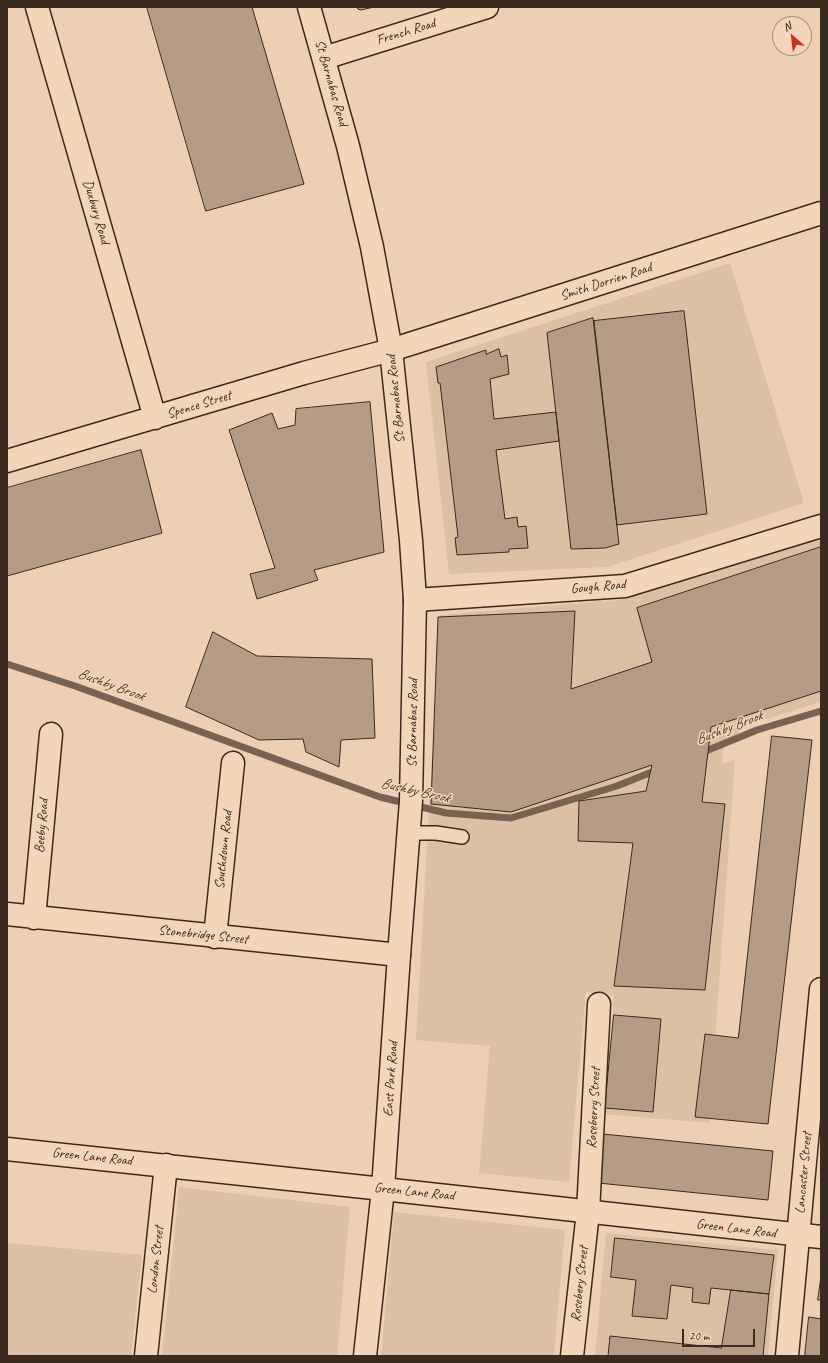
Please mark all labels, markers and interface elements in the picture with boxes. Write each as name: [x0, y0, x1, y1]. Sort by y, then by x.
street label: French Road: [375, 15, 437, 49]
north arrow: [772, 16, 812, 56]
text: N: [781, 19, 793, 34]
street label: St Barnabas Road: [311, 38, 351, 128]
street label: Duxbury Road: [79, 178, 113, 246]
street label: Smith Dorrien Road: [558, 259, 654, 305]
street label: St Barnabas Road: [383, 354, 409, 444]
street label: Spence Street: [165, 387, 233, 423]
street label: Gough Road: [570, 576, 626, 598]
water label: Bushby Brook: [75, 665, 147, 705]
street label: St Barnabas Road: [404, 678, 422, 768]
water label: Bushby Brook: [693, 707, 765, 749]
water label: Bushby Brook: [379, 774, 451, 808]
street label: Beeby Road: [31, 798, 53, 854]
street label: Southdown Road: [212, 810, 236, 890]
street label: Stonebridge Street: [157, 922, 249, 948]
street label: East Park Road: [380, 1041, 402, 1117]
street label: Roseberry Street: [583, 1067, 605, 1149]
street label: Lancaster Street: [792, 1132, 816, 1214]
street label: Green Lane Road: [51, 1144, 133, 1170]
street label: Green Lane Road: [373, 1179, 455, 1205]
street label: Green Lane Road: [695, 1216, 777, 1242]
street label: London Street: [144, 1225, 168, 1295]
street label: Rosebery Street: [568, 1245, 592, 1323]
scale bar: [684, 1321, 757, 1347]
text: 20 m: [689, 1328, 709, 1344]

